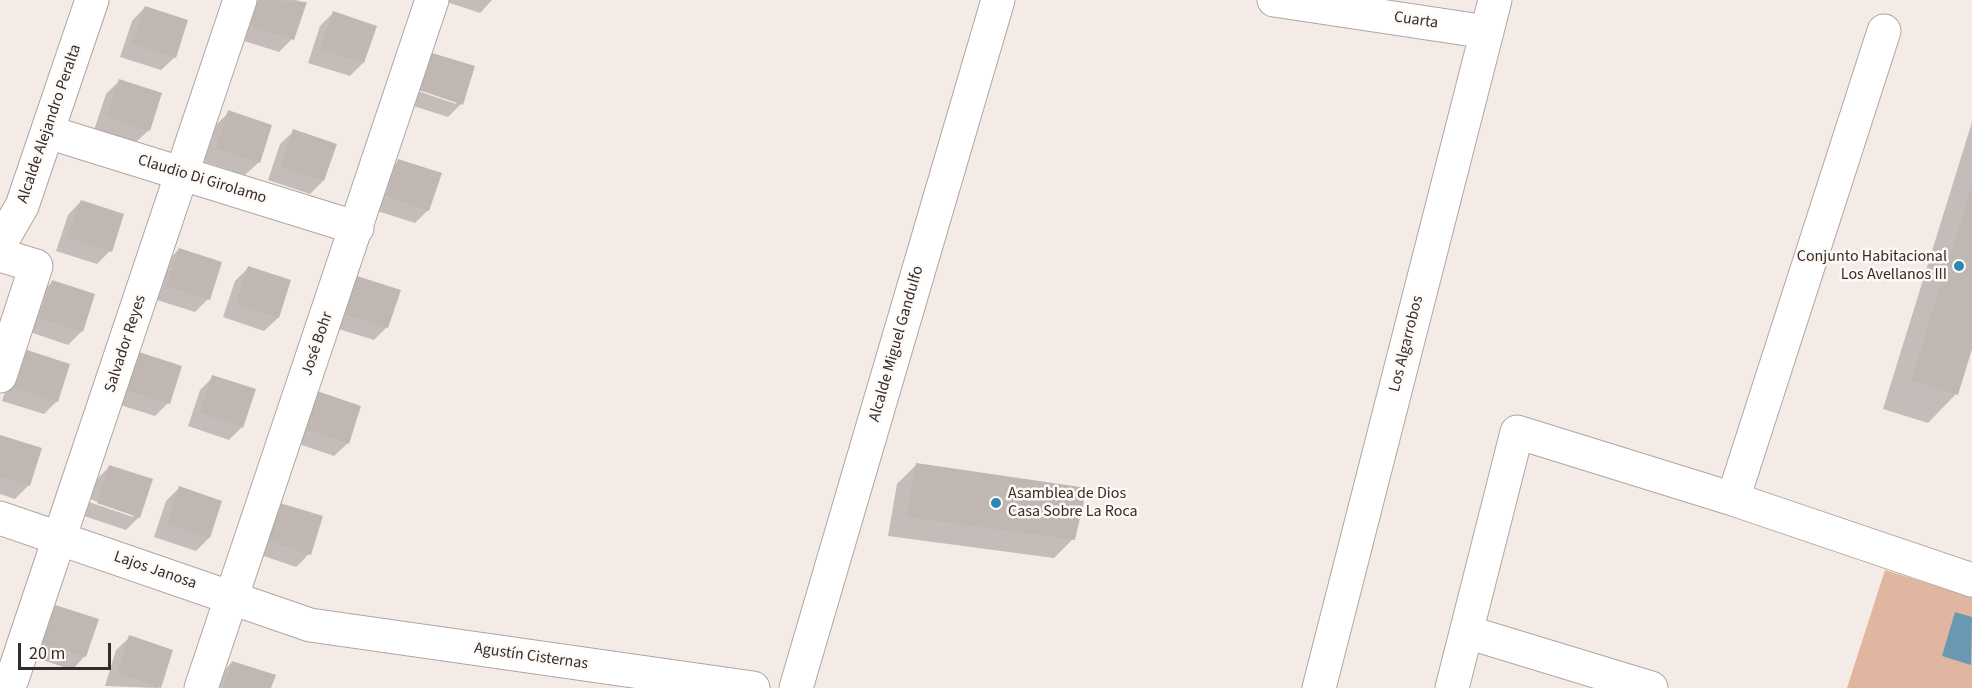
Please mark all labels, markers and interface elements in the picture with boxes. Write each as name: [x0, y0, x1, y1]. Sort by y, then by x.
street label: Cuarta: [1393, 8, 1439, 34]
street label: Alcalde Alejandro Peralta: [14, 42, 86, 206]
street label: Claudio Di Girolamo: [135, 151, 269, 209]
place label: Conjunto Habitacional Los Avellanos III: [1797, 247, 1947, 285]
marker: Conjunto Habitacional Los Avellanos III: [1952, 259, 1966, 273]
street label: Alcalde Miguel Gandulfo: [866, 264, 928, 424]
street label: Salvador Reyes: [101, 293, 151, 395]
street label: Los Algarrobos: [1386, 294, 1428, 394]
street label: José Bohr: [298, 309, 338, 379]
place label: Asamblea de Dios Casa Sobre La Roca: [1008, 484, 1138, 522]
marker: Asamblea de Dios Casa Sobre La Roca: [989, 496, 1003, 510]
street label: Lajos Janosa: [111, 548, 199, 594]
scale bar: [21, 631, 114, 669]
street label: Agustín Cisternas: [473, 640, 589, 674]
text: 20 m: [29, 641, 65, 666]

